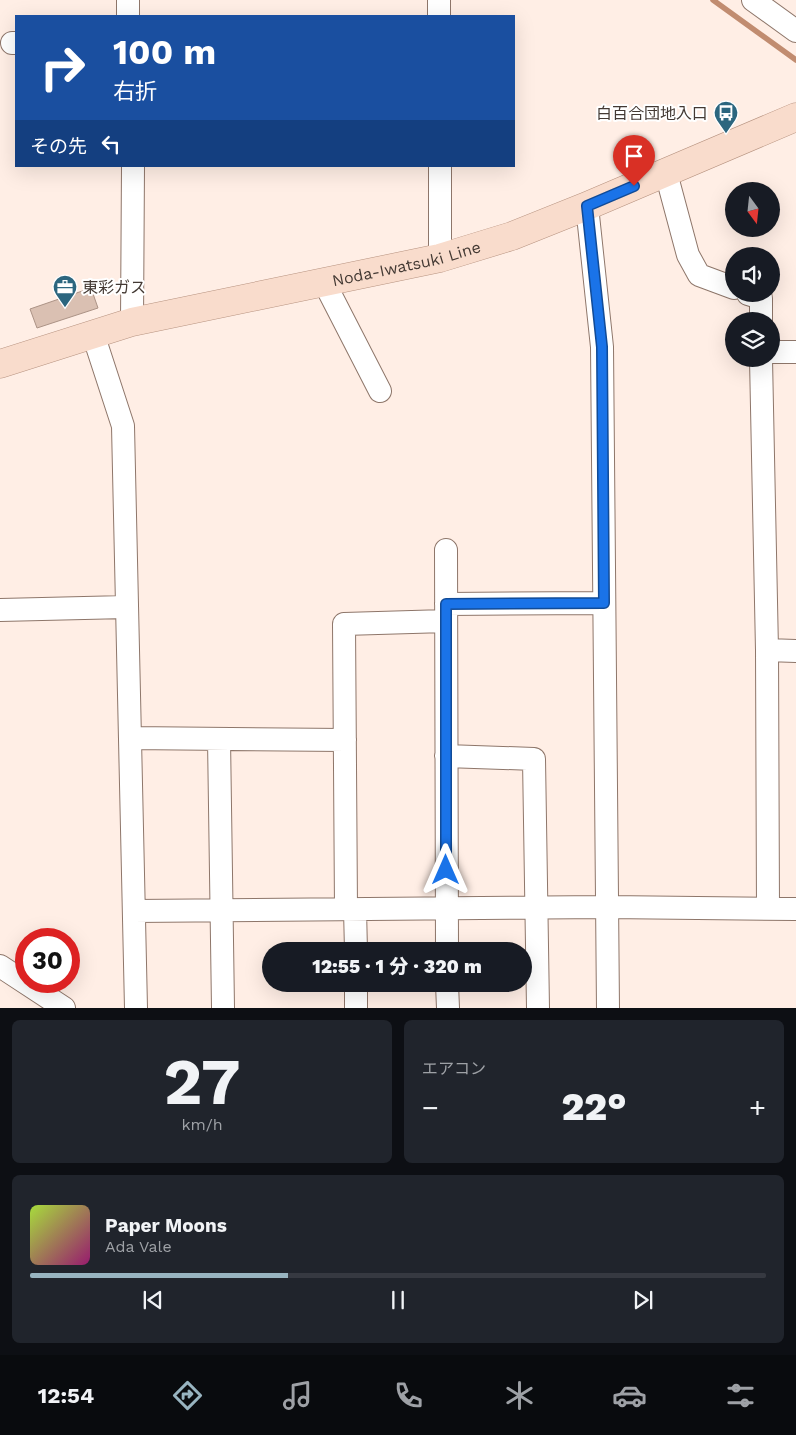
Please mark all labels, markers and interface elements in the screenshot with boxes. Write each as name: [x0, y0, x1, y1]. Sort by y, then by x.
text: 100 m: [113, 31, 216, 73]
icon: right: [30, 35, 95, 100]
text: 右折: [113, 79, 157, 104]
bus stop icon: 白百合団地入口: [713, 100, 739, 134]
place label: 白百合団地入口: [596, 104, 708, 123]
icon: left: [97, 130, 125, 158]
text: その先: [30, 135, 87, 158]
pin: [613, 135, 655, 186]
icon: arrive: [620, 142, 648, 170]
north arrow: [725, 182, 780, 238]
map controls: [725, 182, 780, 367]
street label: Noda-Iwatsuki Line: [330, 237, 483, 290]
button: sound: [725, 247, 780, 302]
office icon: 東彩ガス: [52, 274, 78, 308]
place label: 東彩ガス: [82, 278, 146, 297]
button: layers: [725, 312, 780, 367]
position arrow: [419, 843, 471, 895]
speed limit sign: 30: [15, 928, 80, 993]
text: 12:55 · 1 分 · 320 m: [312, 955, 482, 978]
text: 27: [163, 1044, 241, 1120]
text: エアコン: [422, 1059, 486, 1078]
text: 22°: [562, 1085, 626, 1129]
text: −: [422, 1091, 439, 1124]
text: +: [749, 1091, 766, 1124]
text: km/h: [181, 1115, 223, 1134]
text: Paper Moons: [105, 1214, 227, 1237]
text: Ada Vale: [105, 1237, 172, 1256]
icon: previous: [139, 1286, 167, 1314]
icon: pause: [384, 1286, 412, 1314]
icon: next: [629, 1286, 657, 1314]
icon: directions: [170, 1378, 205, 1413]
icon: music: [280, 1378, 315, 1413]
icon: phone: [391, 1378, 426, 1413]
icon: climate: [502, 1378, 537, 1413]
icon: car: [612, 1378, 647, 1413]
icon: filters: [723, 1378, 758, 1413]
text: 12:54: [38, 1383, 94, 1408]

